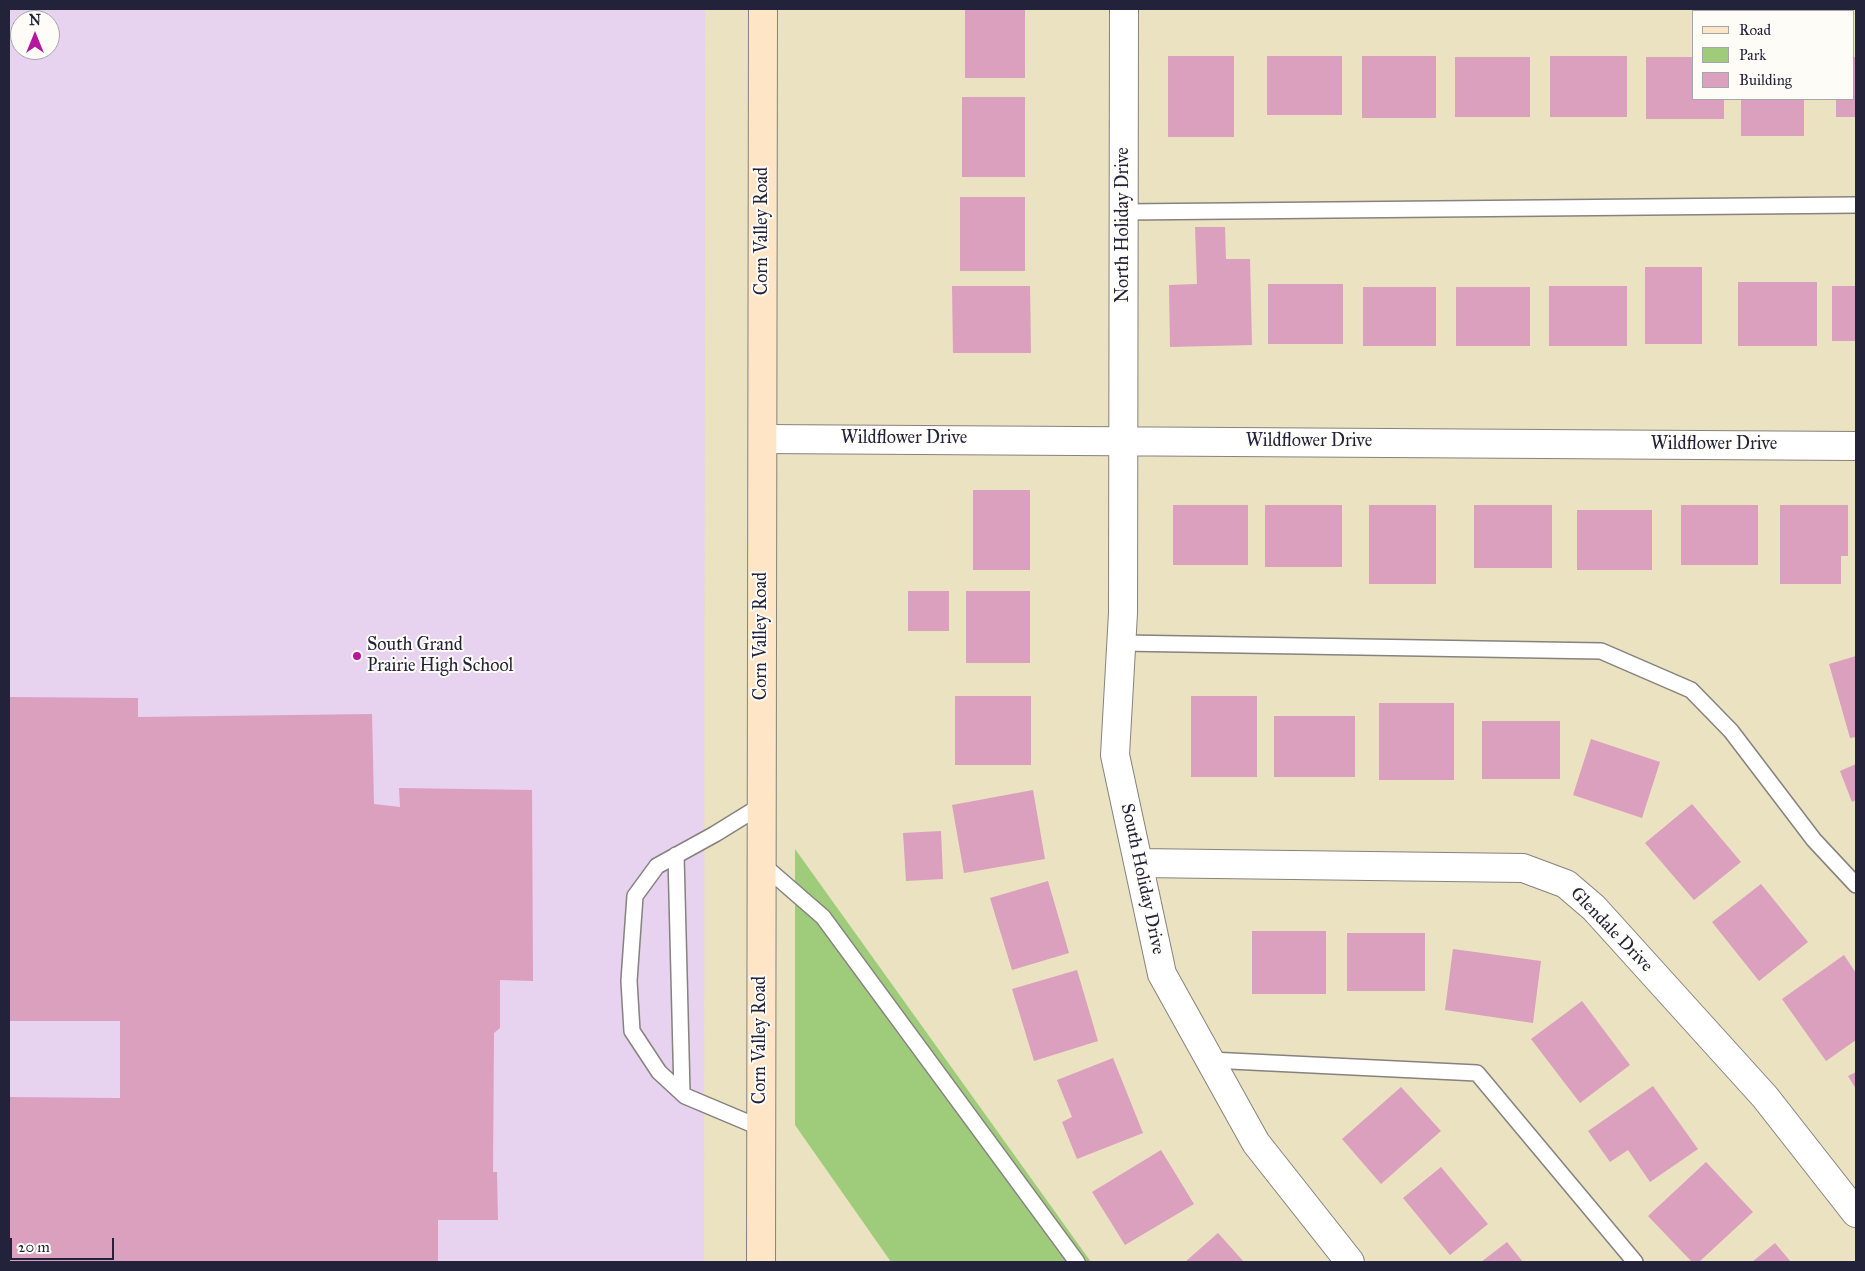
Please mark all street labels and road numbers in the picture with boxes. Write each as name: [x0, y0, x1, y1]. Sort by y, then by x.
street label: North Holiday Drive: [1113, 147, 1135, 303]
street label: Corn Valley Road: [752, 167, 774, 295]
street label: Wildflower Drive: [841, 428, 967, 450]
street label: Wildflower Drive: [1246, 431, 1372, 453]
street label: Wildflower Drive: [1651, 434, 1777, 456]
street label: Corn Valley Road: [751, 572, 773, 700]
street label: South Holiday Drive: [1115, 801, 1169, 957]
street label: Glendale Drive: [1565, 883, 1657, 977]
street label: Corn Valley Road: [750, 976, 772, 1104]

